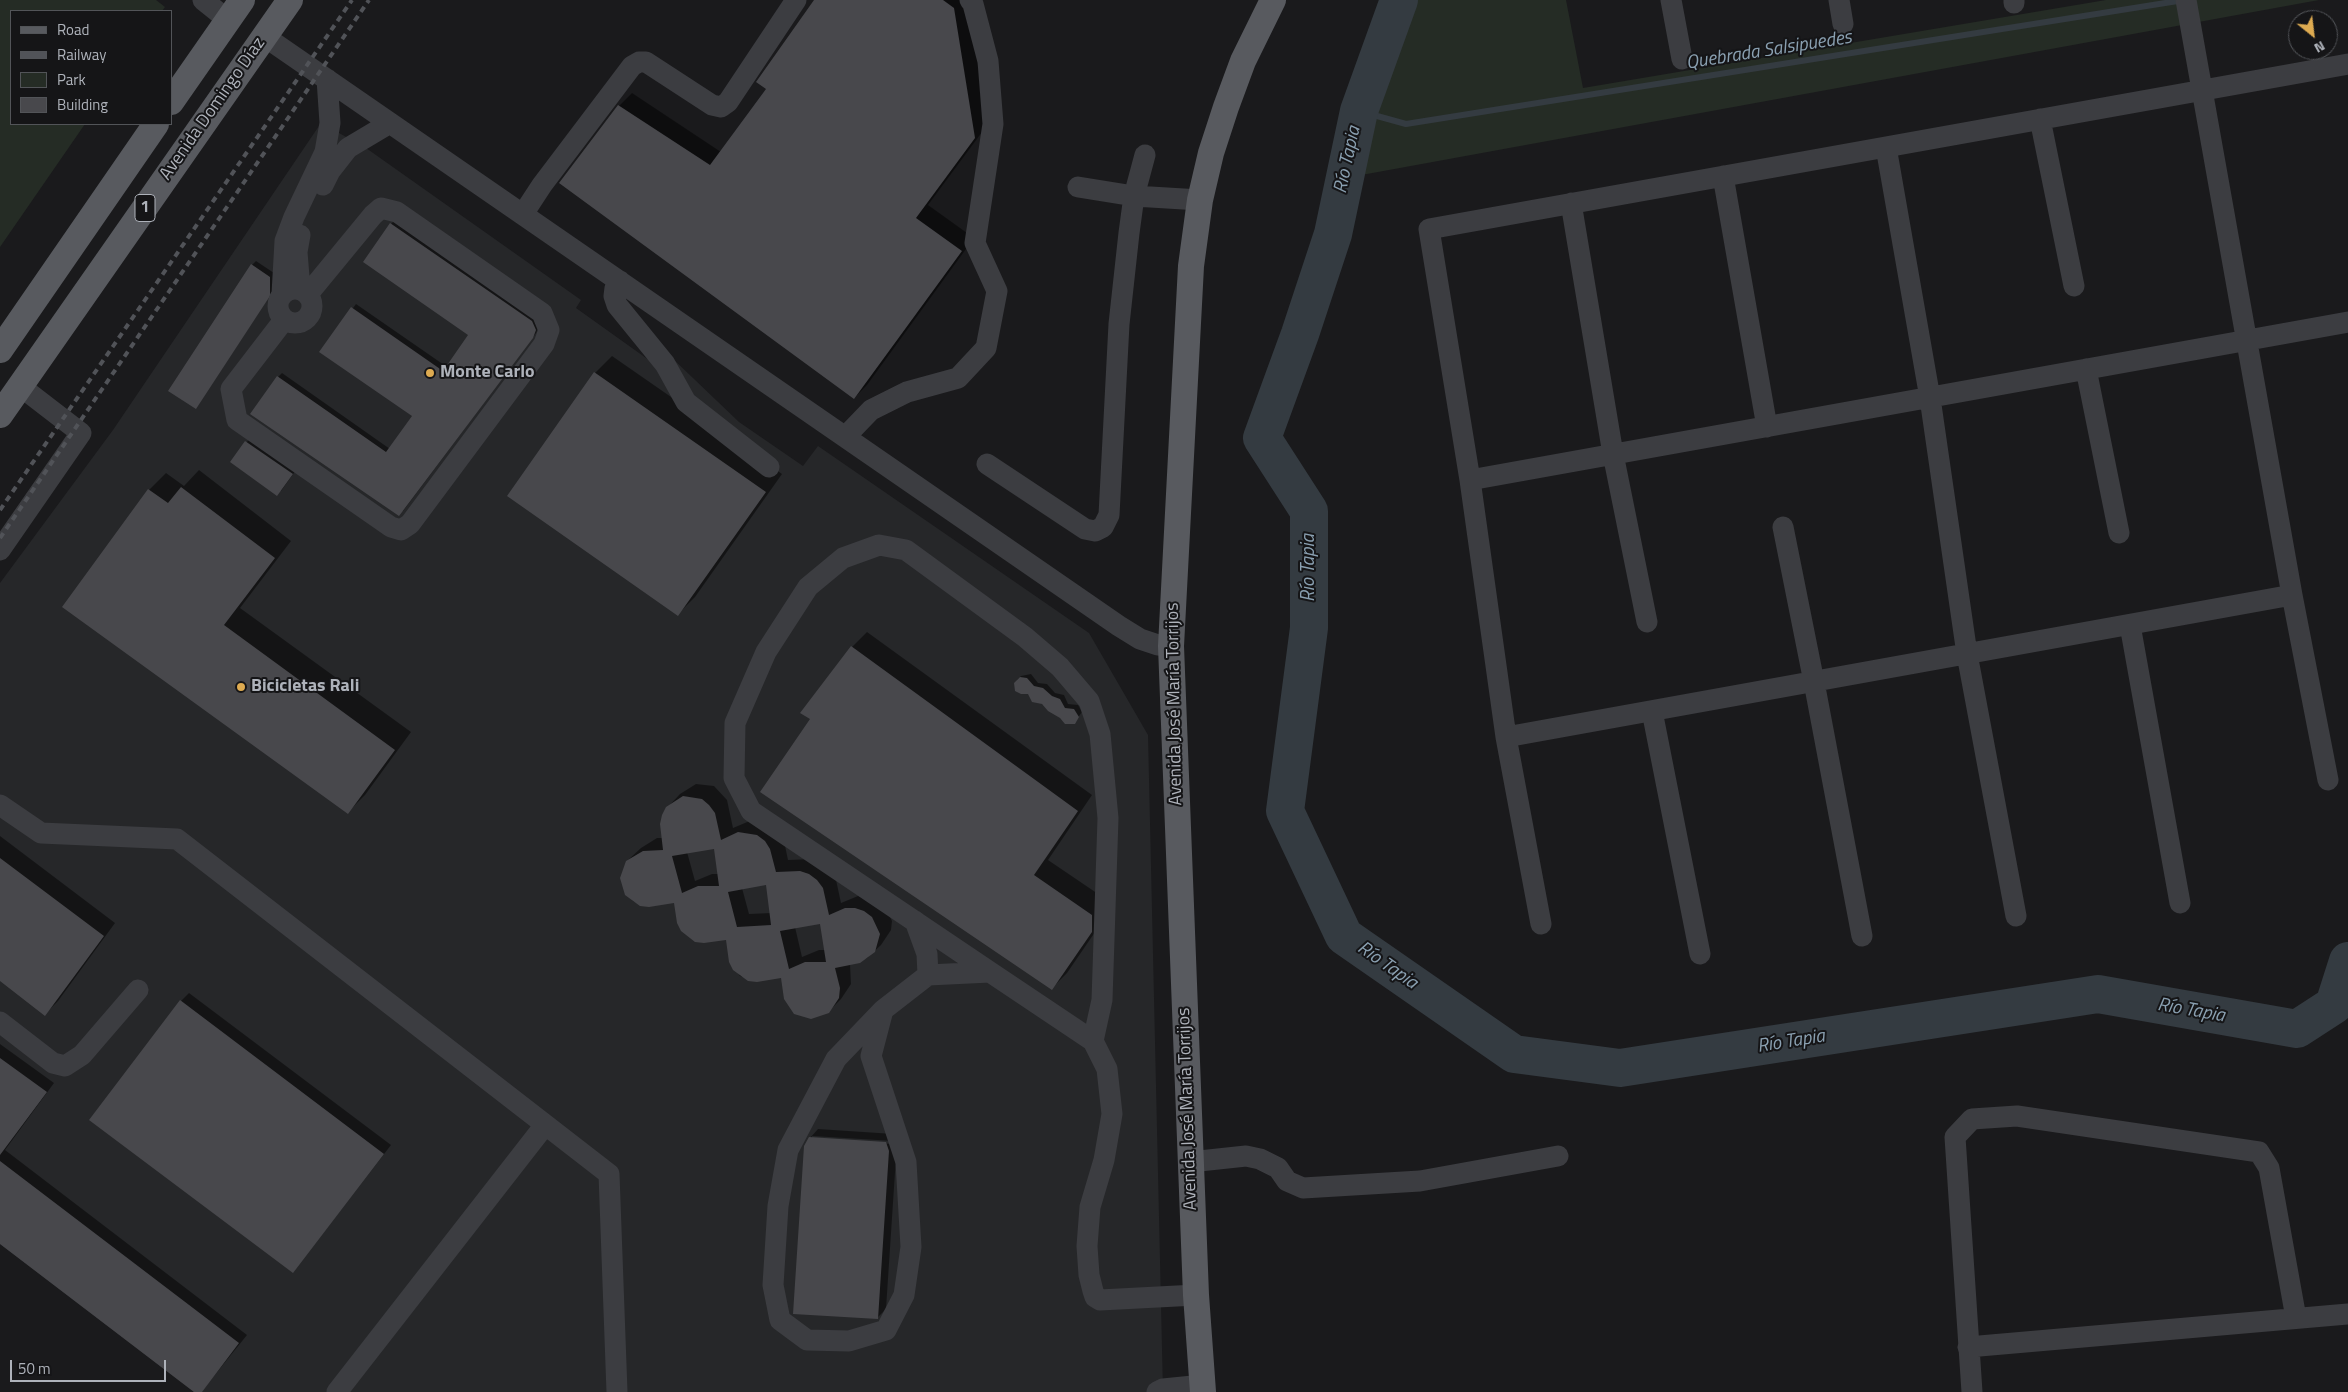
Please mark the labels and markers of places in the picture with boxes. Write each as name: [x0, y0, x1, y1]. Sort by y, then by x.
place label: Monte Carlo: [440, 362, 535, 384]
marker: Monte Carlo: [424, 367, 436, 379]
place label: Bicicletas Rali: [251, 676, 359, 698]
marker: Bicicletas Rali: [235, 681, 247, 693]

